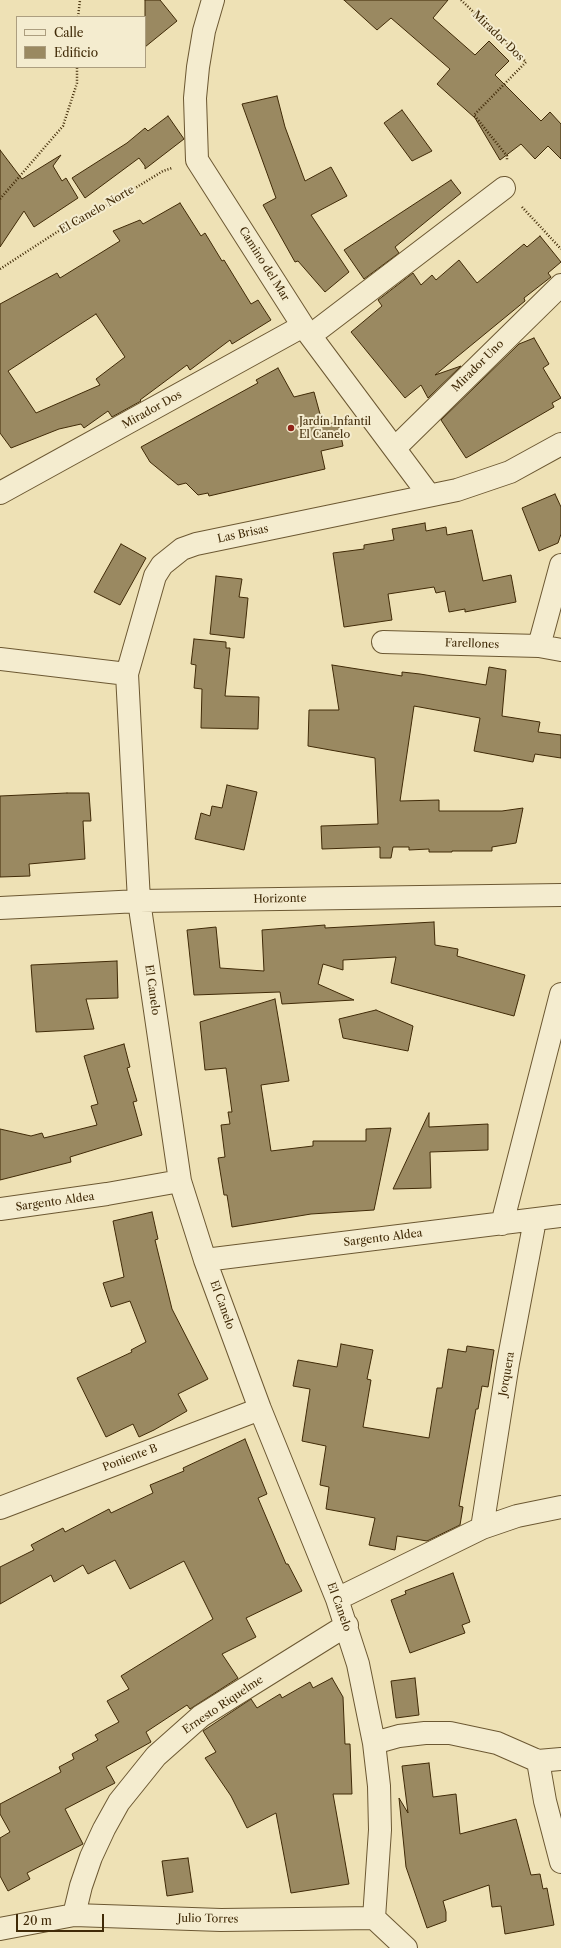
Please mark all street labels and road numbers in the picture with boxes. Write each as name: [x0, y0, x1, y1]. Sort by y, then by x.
street label: Mirador Dos: [470, 8, 526, 64]
street label: El Canelo Norte: [57, 183, 137, 237]
street label: Camino del Mar: [236, 224, 292, 304]
street label: Mirador Uno: [449, 337, 507, 395]
street label: Mirador Dos: [120, 388, 184, 432]
street label: Las Brisas: [216, 522, 270, 546]
street label: Farellones: [445, 636, 499, 652]
street label: Horizonte: [253, 892, 307, 906]
street label: El Canelo: [142, 964, 162, 1016]
street label: Sargento Aldea: [15, 1190, 95, 1214]
street label: Sargento Aldea: [343, 1227, 423, 1249]
street label: El Canelo: [207, 1279, 237, 1331]
street label: Jorquera: [497, 1351, 517, 1397]
street label: Poniente B: [101, 1442, 159, 1474]
street label: El Canelo: [324, 1581, 354, 1633]
street label: Ernesto Riquelme: [180, 1673, 266, 1737]
street label: Julio Torres: [177, 1912, 239, 1926]

